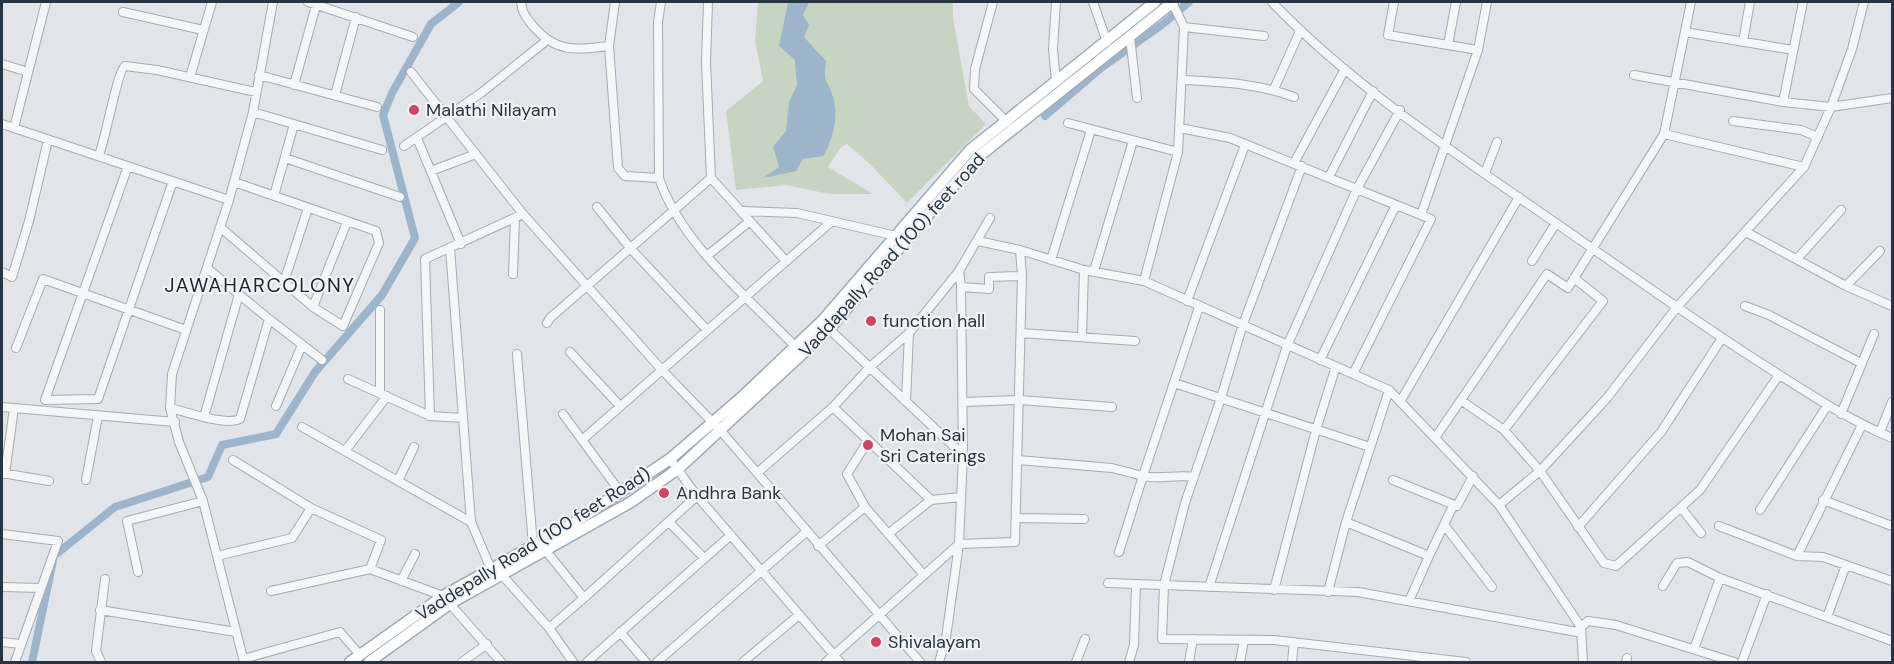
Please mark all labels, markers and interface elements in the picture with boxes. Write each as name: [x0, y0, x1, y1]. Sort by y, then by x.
place label: Malathi Nilayam: [426, 98, 557, 122]
marker: Malathi Nilayam: [407, 103, 421, 117]
street label: Vaddapally Road (100) feet road: [794, 148, 990, 362]
district label: JAWAHARCOLONY: [165, 272, 355, 298]
place label: function hall: [883, 309, 985, 333]
marker: function hall: [864, 314, 878, 328]
place label: Mohan Sai Sri Caterings: [880, 423, 986, 468]
marker: Mohan Sai Sri Caterings: [861, 438, 875, 452]
street label: Vaddepally Road (100 feet Road): [411, 462, 655, 626]
place label: Andhra Bank: [676, 481, 781, 505]
marker: Andhra Bank: [657, 486, 671, 500]
place label: Shivalayam: [888, 630, 981, 654]
marker: Shivalayam: [869, 635, 883, 649]

